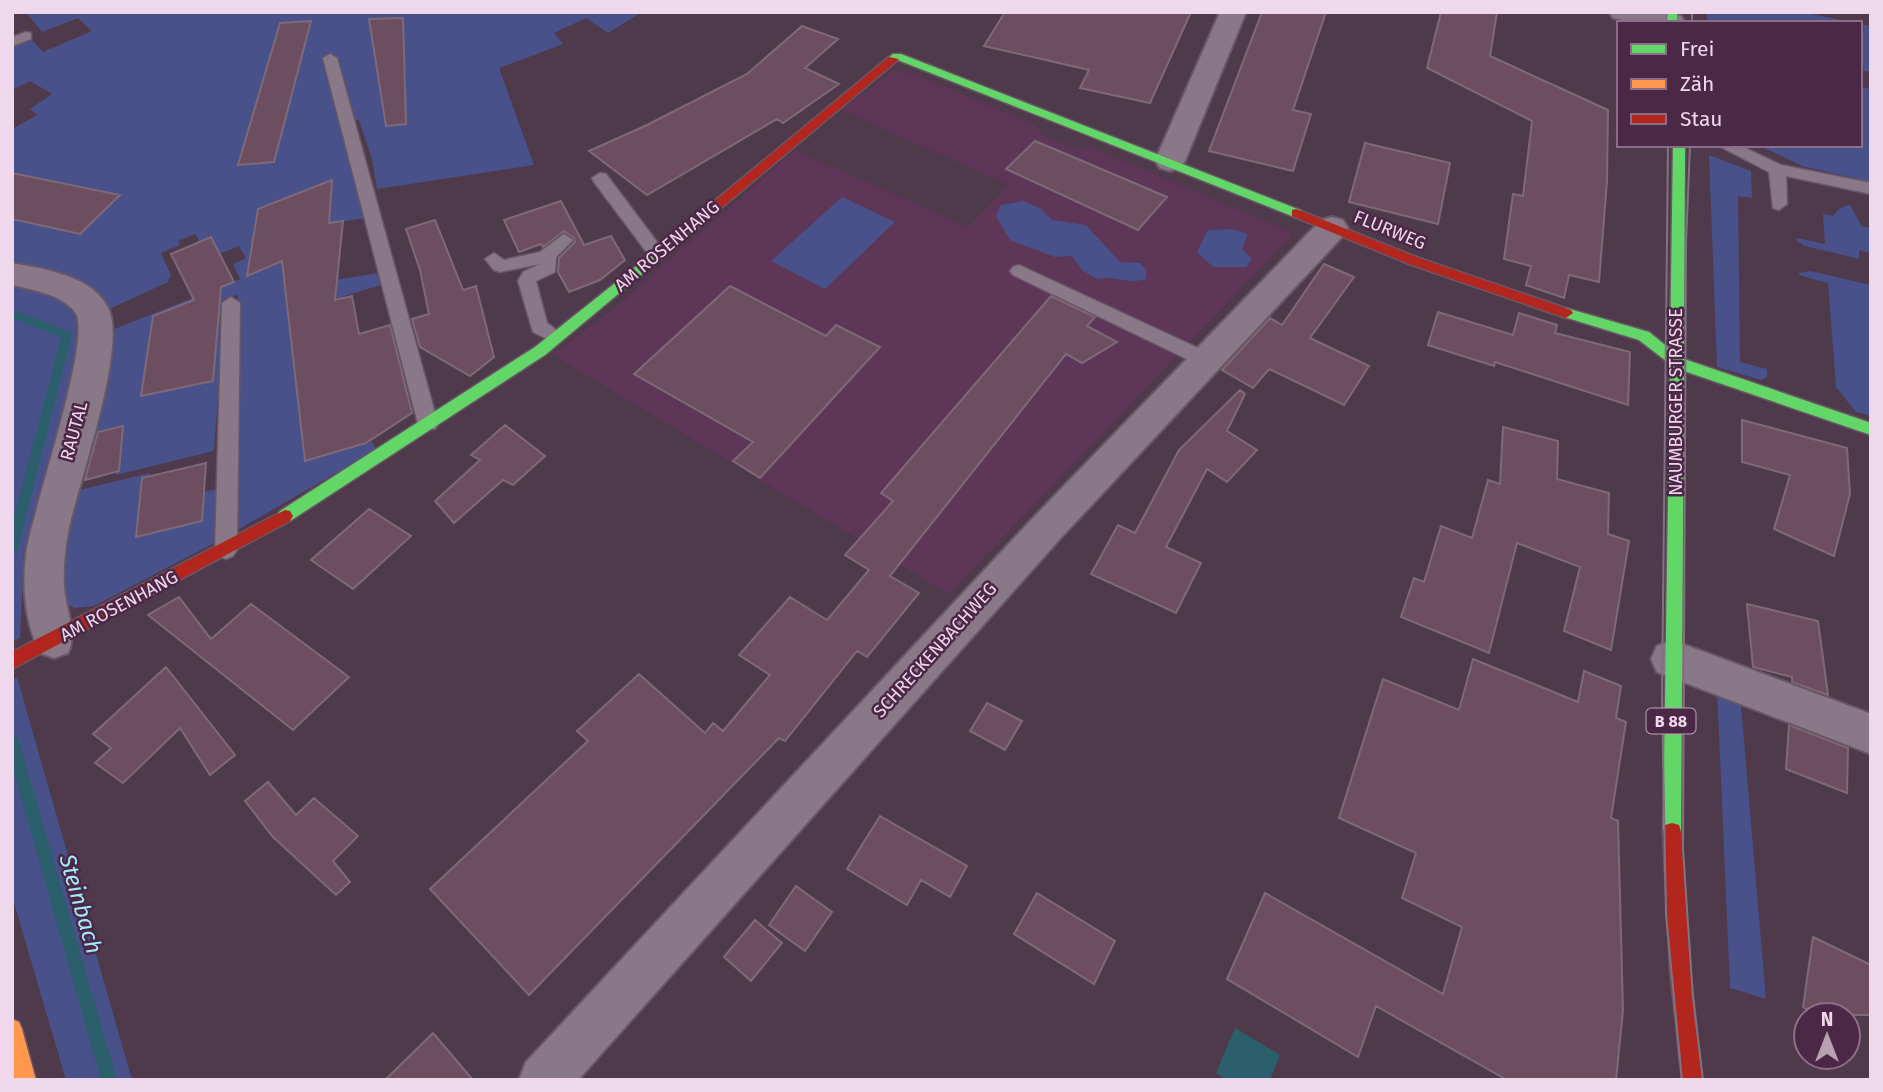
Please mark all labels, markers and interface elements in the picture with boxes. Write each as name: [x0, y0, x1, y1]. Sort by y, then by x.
legend: [1617, 21, 1862, 147]
text: Frei: [1680, 36, 1714, 62]
text: Zäh: [1680, 71, 1714, 97]
text: Stau: [1680, 106, 1723, 132]
street label: AM ROSENHANG: [610, 196, 724, 296]
street label: FLURWEG: [1351, 206, 1429, 254]
street label: NAUMBURGER STRASSE: [1665, 308, 1687, 496]
street label: RAUTAL: [56, 399, 92, 463]
street label: AM ROSENHANG: [56, 566, 182, 646]
street label: SCHRECKENBACHWEG: [869, 578, 1001, 722]
road number: B 88: [1646, 708, 1696, 734]
water label: Steinbach: [53, 850, 109, 957]
north arrow: [1792, 1001, 1862, 1071]
text: N: [1821, 1008, 1833, 1031]

